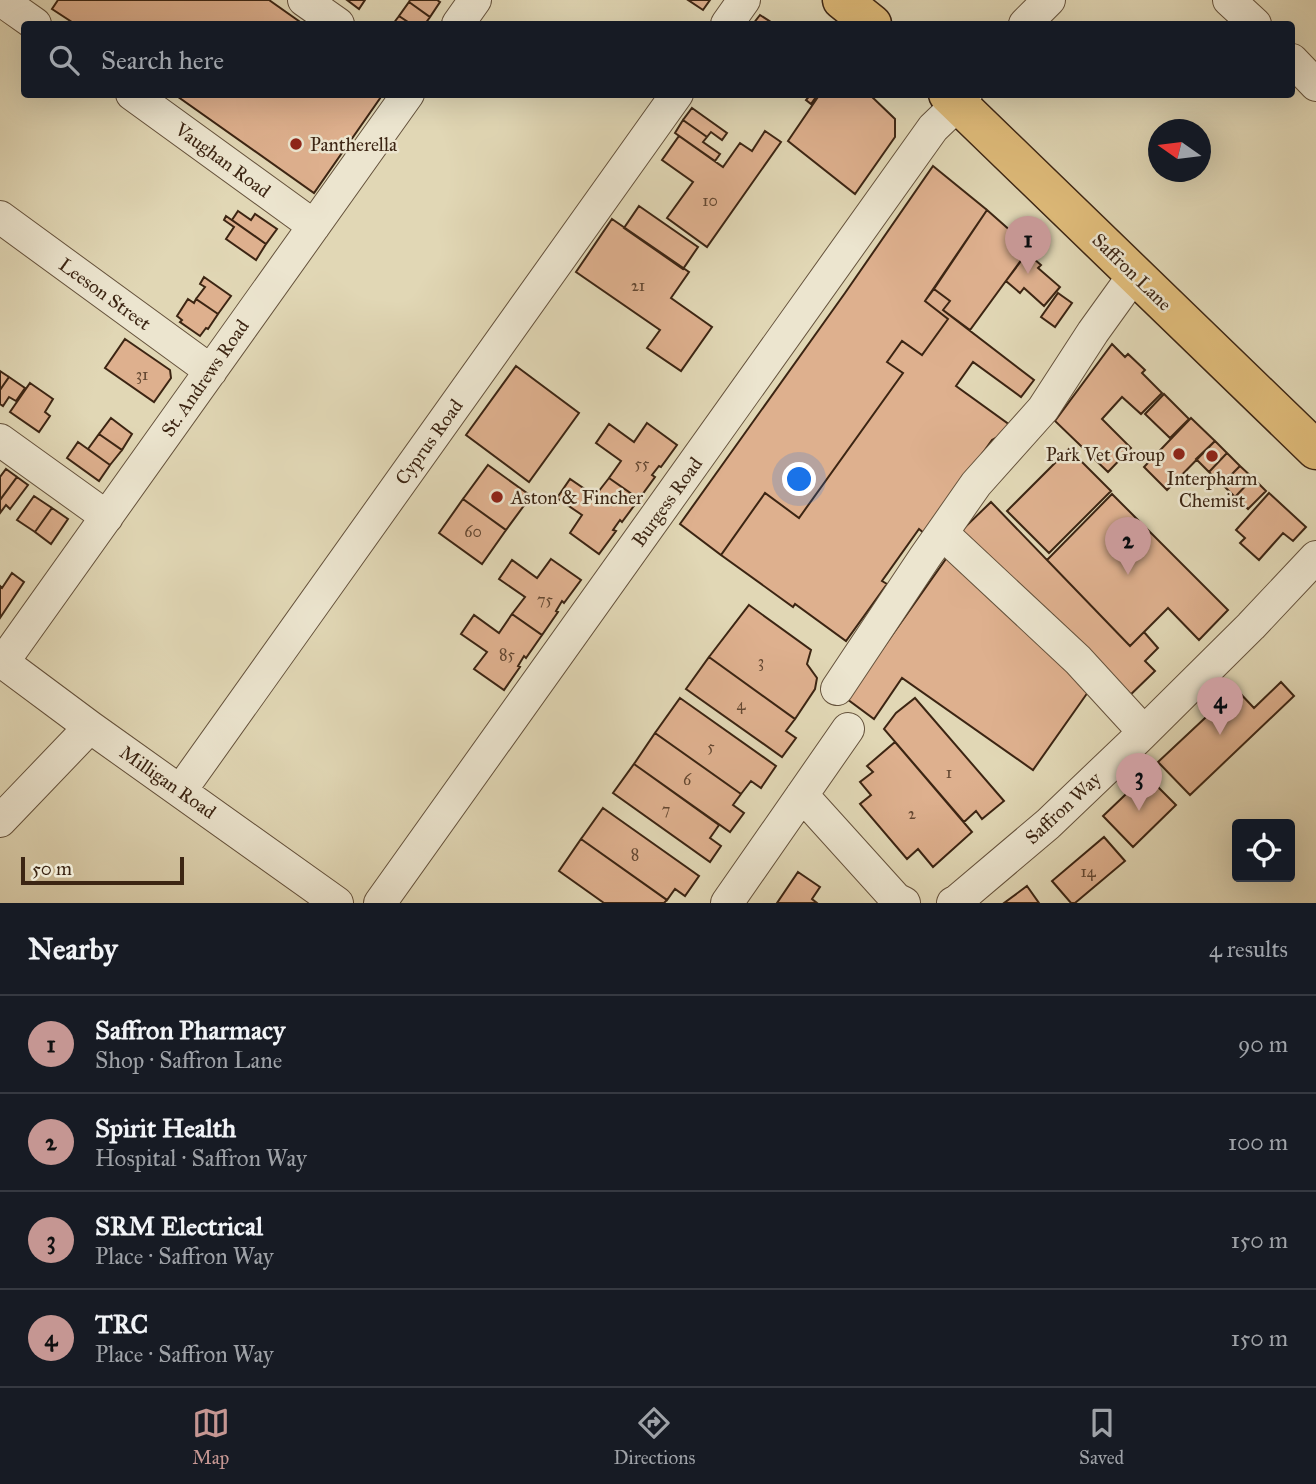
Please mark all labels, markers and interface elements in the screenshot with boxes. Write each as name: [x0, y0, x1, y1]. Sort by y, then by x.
search box: [21, 21, 1295, 98]
icon: search: [45, 41, 83, 79]
text: Search here: [101, 44, 224, 76]
street label: Vaughan Road: [169, 117, 276, 203]
north arrow: [1148, 119, 1211, 182]
place label: Pantherella: [310, 133, 398, 156]
marker: Pantherella: [288, 136, 304, 152]
house number: 10: [702, 191, 718, 210]
pin: 1: [1005, 216, 1051, 274]
street label: Saffron Lane: [1087, 228, 1177, 316]
street label: Leeson Street: [55, 253, 156, 335]
house number: 21: [631, 276, 645, 295]
street label: St. Andrews Road: [156, 315, 254, 441]
house number: 31: [136, 365, 148, 384]
street label: Cyprus Road: [390, 394, 468, 489]
place label: Park Vet Group: [1046, 443, 1165, 466]
marker: Park Vet Group: [1171, 446, 1187, 462]
marker: Interpharm Chemist: [1204, 448, 1220, 464]
street label: Burgess Road: [627, 452, 708, 552]
house number: 55: [635, 454, 650, 473]
your location: [782, 462, 816, 496]
place label: Interpharm Chemist: [1166, 467, 1258, 512]
place label: Aston & Fincher: [510, 486, 644, 509]
marker: Aston & Fincher: [489, 489, 505, 505]
pin: 2: [1105, 517, 1151, 575]
house number: 60: [464, 522, 482, 541]
house number: 75: [537, 590, 554, 609]
house number: 85: [499, 645, 516, 664]
house number: 3: [758, 652, 764, 671]
pin: 4: [1197, 677, 1243, 735]
house number: 4: [737, 695, 747, 714]
house number: 5: [707, 737, 715, 756]
street label: Milligan Road: [115, 740, 221, 825]
pin: 3: [1116, 753, 1162, 811]
house number: 1: [946, 763, 952, 782]
street label: Saffron Way: [1020, 766, 1106, 849]
house number: 6: [683, 770, 692, 789]
house number: 7: [662, 800, 670, 819]
house number: 2: [908, 804, 916, 823]
map controls: [1232, 819, 1295, 882]
button: locate: [1232, 819, 1295, 882]
house number: 8: [631, 845, 639, 864]
scale bar: [21, 854, 184, 886]
text: 50 m: [32, 857, 72, 880]
house number: 14: [1080, 862, 1097, 881]
text: Nearby: [28, 931, 118, 967]
text: 4 results: [1209, 935, 1288, 963]
text: Saffron Pharmacy: [95, 1014, 285, 1046]
text: 1: [46, 1030, 56, 1058]
text: 90 m: [1238, 1030, 1288, 1058]
text: Shop · Saffron Lane: [95, 1046, 282, 1074]
text: Spirit Health: [95, 1112, 236, 1144]
text: 2: [45, 1128, 57, 1156]
text: 100 m: [1228, 1128, 1288, 1156]
text: Hospital · Saffron Way: [95, 1144, 307, 1172]
text: SRM Electrical: [95, 1210, 263, 1242]
text: 3: [46, 1226, 56, 1254]
text: 150 m: [1231, 1226, 1288, 1254]
text: Place · Saffron Way: [95, 1242, 274, 1270]
text: TRC: [95, 1308, 148, 1340]
text: 4: [45, 1324, 57, 1352]
text: 150 m: [1231, 1324, 1288, 1352]
text: Place · Saffron Way: [95, 1340, 274, 1368]
tab: Map: [192, 1404, 230, 1469]
tab: Directions: [613, 1404, 695, 1469]
tab: Saved: [1079, 1404, 1124, 1469]

